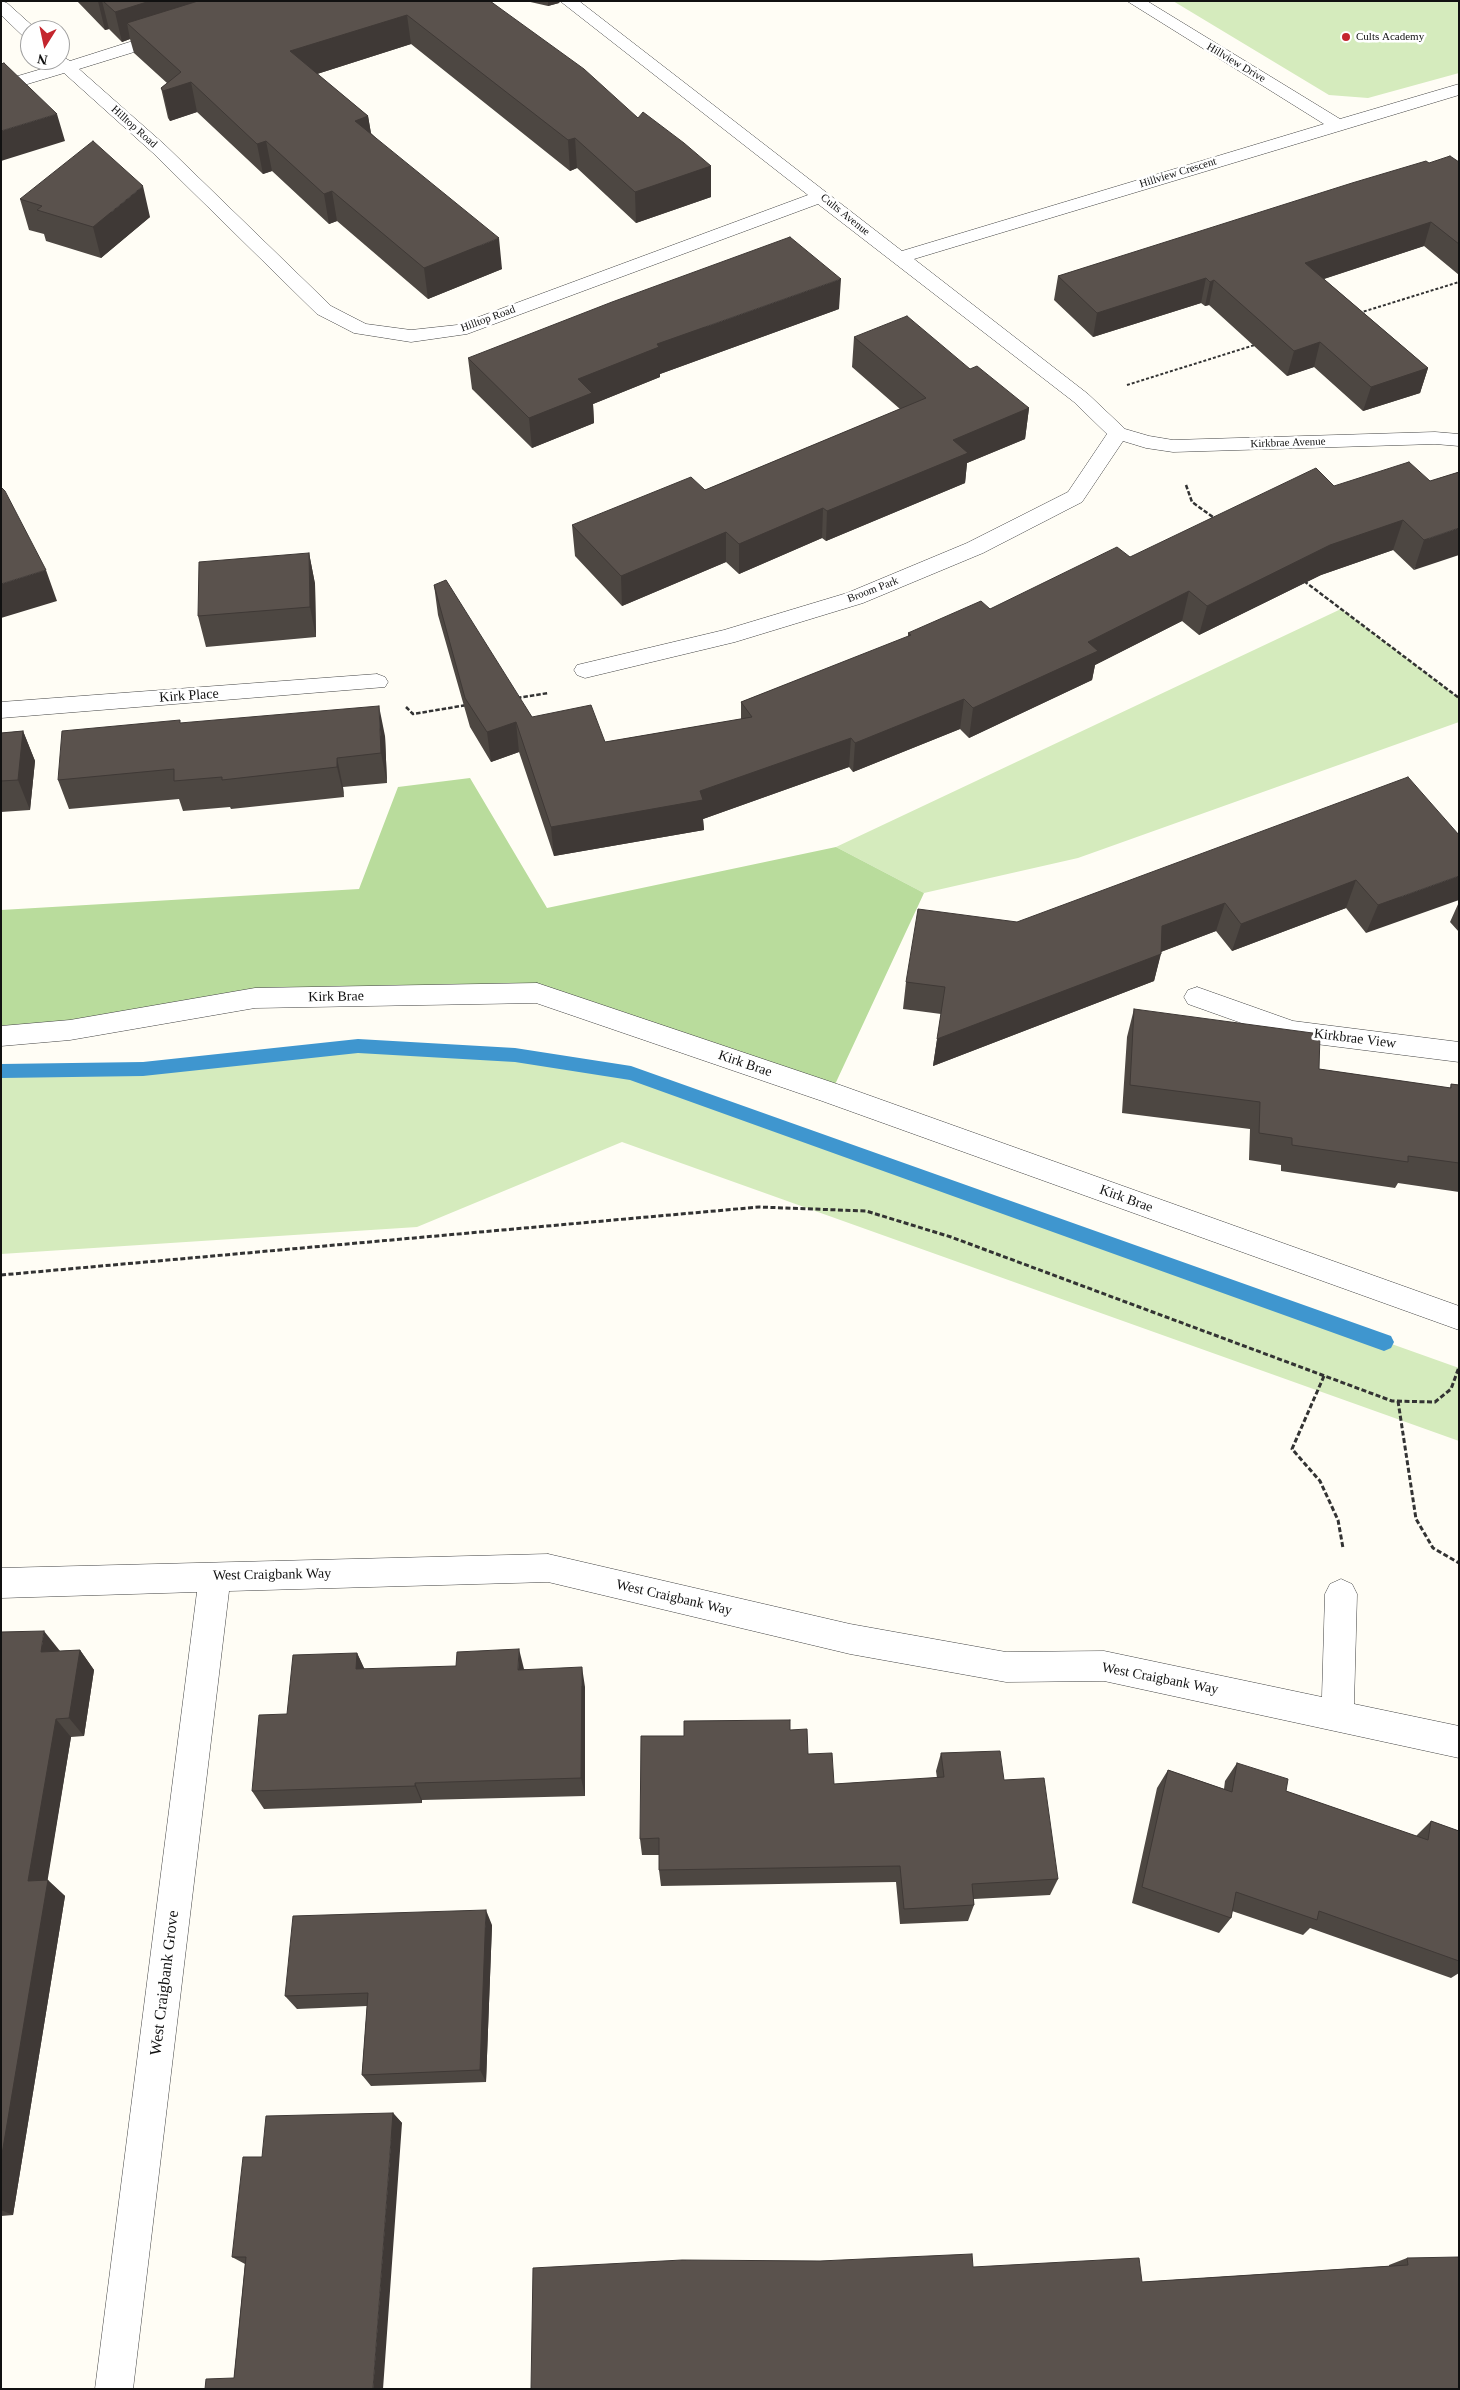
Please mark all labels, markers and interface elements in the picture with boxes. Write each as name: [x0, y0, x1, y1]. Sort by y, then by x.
north arrow: [20, 20, 70, 70]
place label: Cults Academy: [1356, 30, 1424, 44]
marker: Cults Academy: [1340, 31, 1352, 43]
street label: Hillview Drive: [1204, 40, 1268, 86]
text: N: [36, 51, 49, 68]
street label: Hilltop Road: [108, 103, 160, 151]
street label: Hillview Crescent: [1138, 155, 1218, 191]
street label: Cults Avenue: [818, 191, 872, 239]
street label: Hilltop Road: [459, 303, 517, 335]
street label: Kirkbrae Avenue: [1250, 435, 1326, 451]
street label: Broom Park: [846, 574, 900, 606]
street label: Kirk Place: [159, 686, 219, 706]
street label: Kirk Brae: [308, 988, 364, 1006]
street label: Kirkbrae View: [1313, 1026, 1397, 1052]
street label: Kirk Brae: [716, 1047, 774, 1081]
street label: Kirk Brae: [1097, 1182, 1155, 1216]
street label: West Craigbank Way: [213, 1566, 331, 1584]
street label: West Craigbank Way: [614, 1577, 734, 1619]
street label: West Craigbank Way: [1100, 1659, 1220, 1699]
street label: West Craigbank Grove: [147, 1909, 183, 2057]

